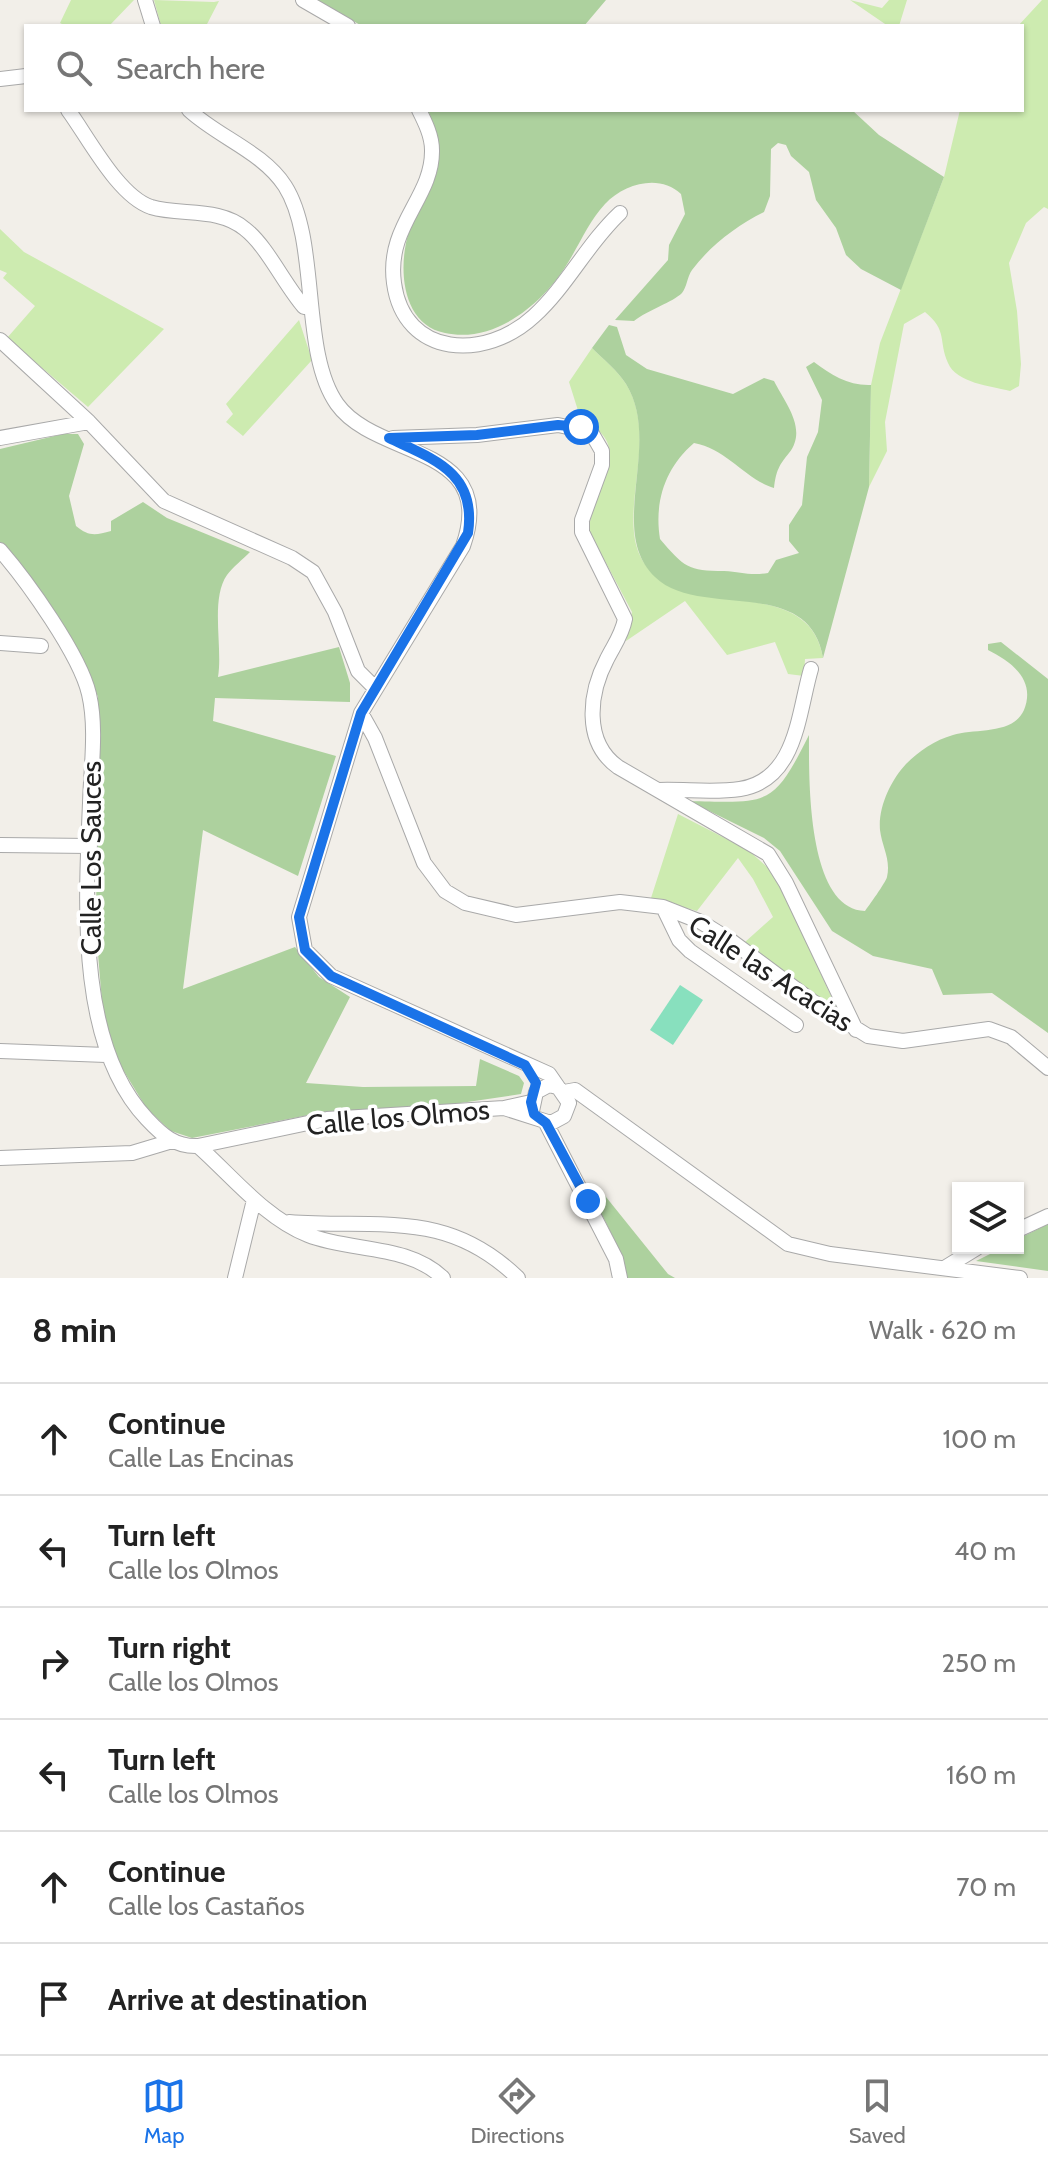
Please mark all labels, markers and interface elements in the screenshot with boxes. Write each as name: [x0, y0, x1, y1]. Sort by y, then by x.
search box: [24, 24, 1024, 112]
icon: search: [52, 46, 96, 90]
text: Search here: [116, 50, 265, 87]
route start: [563, 409, 599, 445]
street label: Calle Los Sauces: [74, 761, 108, 955]
street label: Calle las Acacias: [682, 907, 860, 1039]
street label: Calle los Olmos: [305, 1092, 491, 1142]
map controls: [952, 1182, 1024, 1254]
button: layers: [952, 1182, 1024, 1254]
route end: [570, 1183, 606, 1219]
text: 8 min: [32, 1309, 117, 1351]
text: Walk · 620 m: [869, 1314, 1016, 1346]
text: Continue: [108, 1405, 225, 1442]
icon: ahead: [32, 1417, 76, 1461]
text: 100 m: [943, 1423, 1016, 1455]
text: Calle Las Encinas: [108, 1442, 294, 1474]
text: Turn left: [108, 1517, 216, 1554]
icon: left: [32, 1529, 76, 1573]
text: 40 m: [954, 1535, 1016, 1567]
text: Calle los Olmos: [108, 1554, 279, 1586]
text: Turn right: [108, 1629, 231, 1666]
icon: right: [32, 1641, 76, 1685]
text: 250 m: [942, 1647, 1016, 1679]
text: Calle los Olmos: [108, 1666, 279, 1698]
text: Turn left: [108, 1741, 216, 1778]
icon: left: [32, 1753, 76, 1797]
text: 160 m: [946, 1759, 1016, 1791]
text: Calle los Olmos: [108, 1778, 279, 1810]
text: Continue: [108, 1853, 225, 1890]
icon: ahead: [32, 1865, 76, 1909]
text: 70 m: [956, 1871, 1016, 1903]
text: Calle los Castaños: [108, 1890, 305, 1922]
icon: arrive: [32, 1977, 76, 2021]
text: Arrive at destination: [108, 1981, 368, 2018]
tab: Map: [142, 2074, 186, 2149]
tab: Directions: [470, 2074, 564, 2149]
tab: Saved: [849, 2074, 906, 2149]

